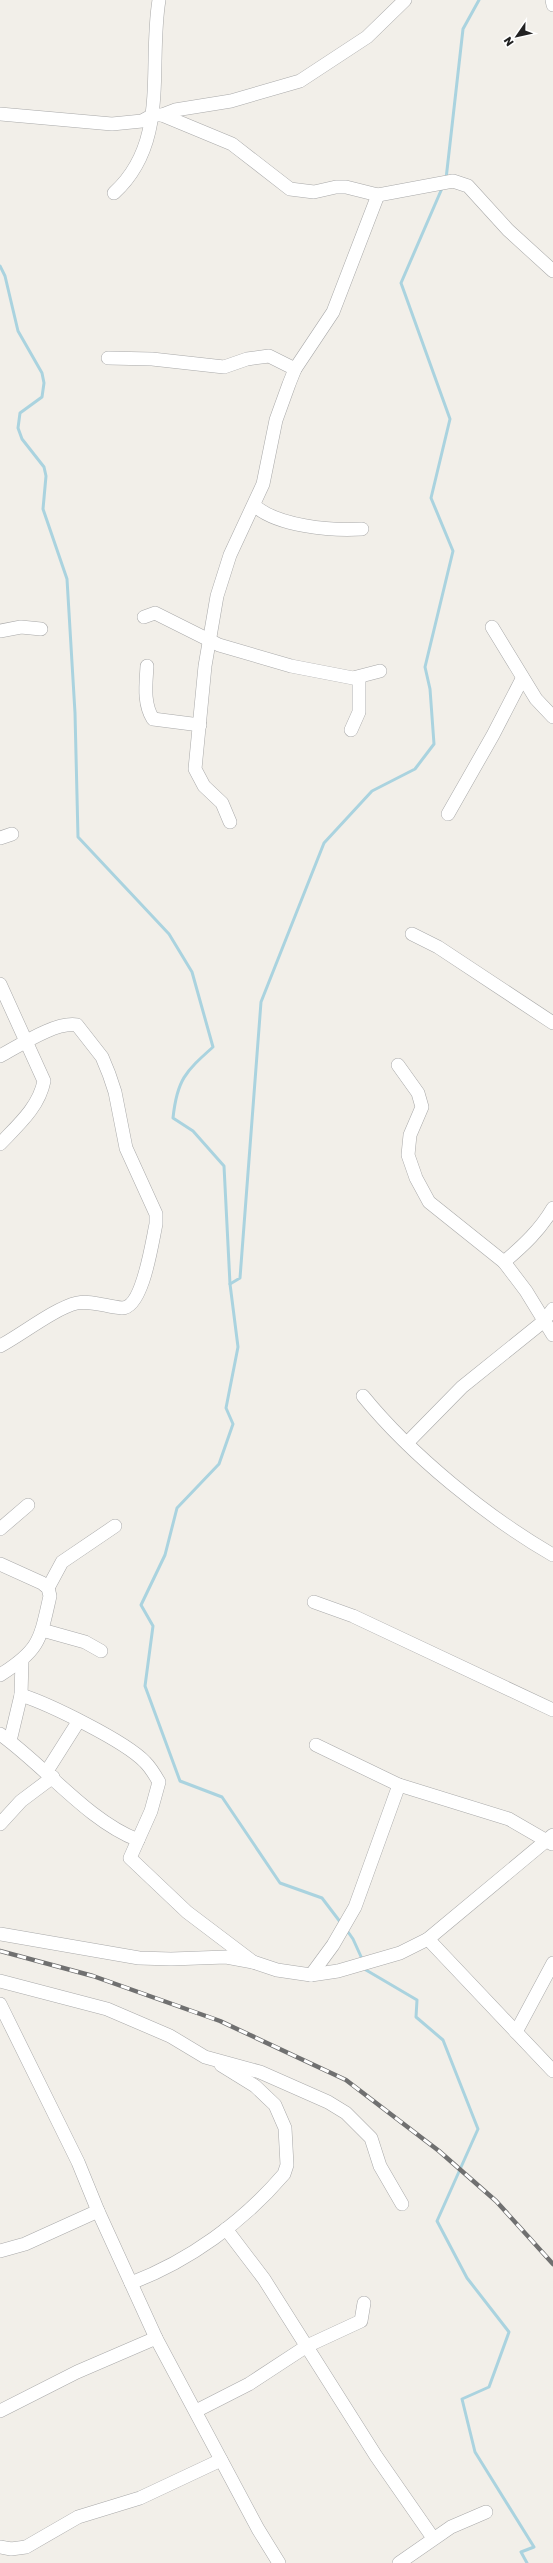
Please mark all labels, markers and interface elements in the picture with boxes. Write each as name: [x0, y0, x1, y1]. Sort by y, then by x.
north arrow: [497, 16, 537, 56]
text: N: [501, 35, 516, 49]

